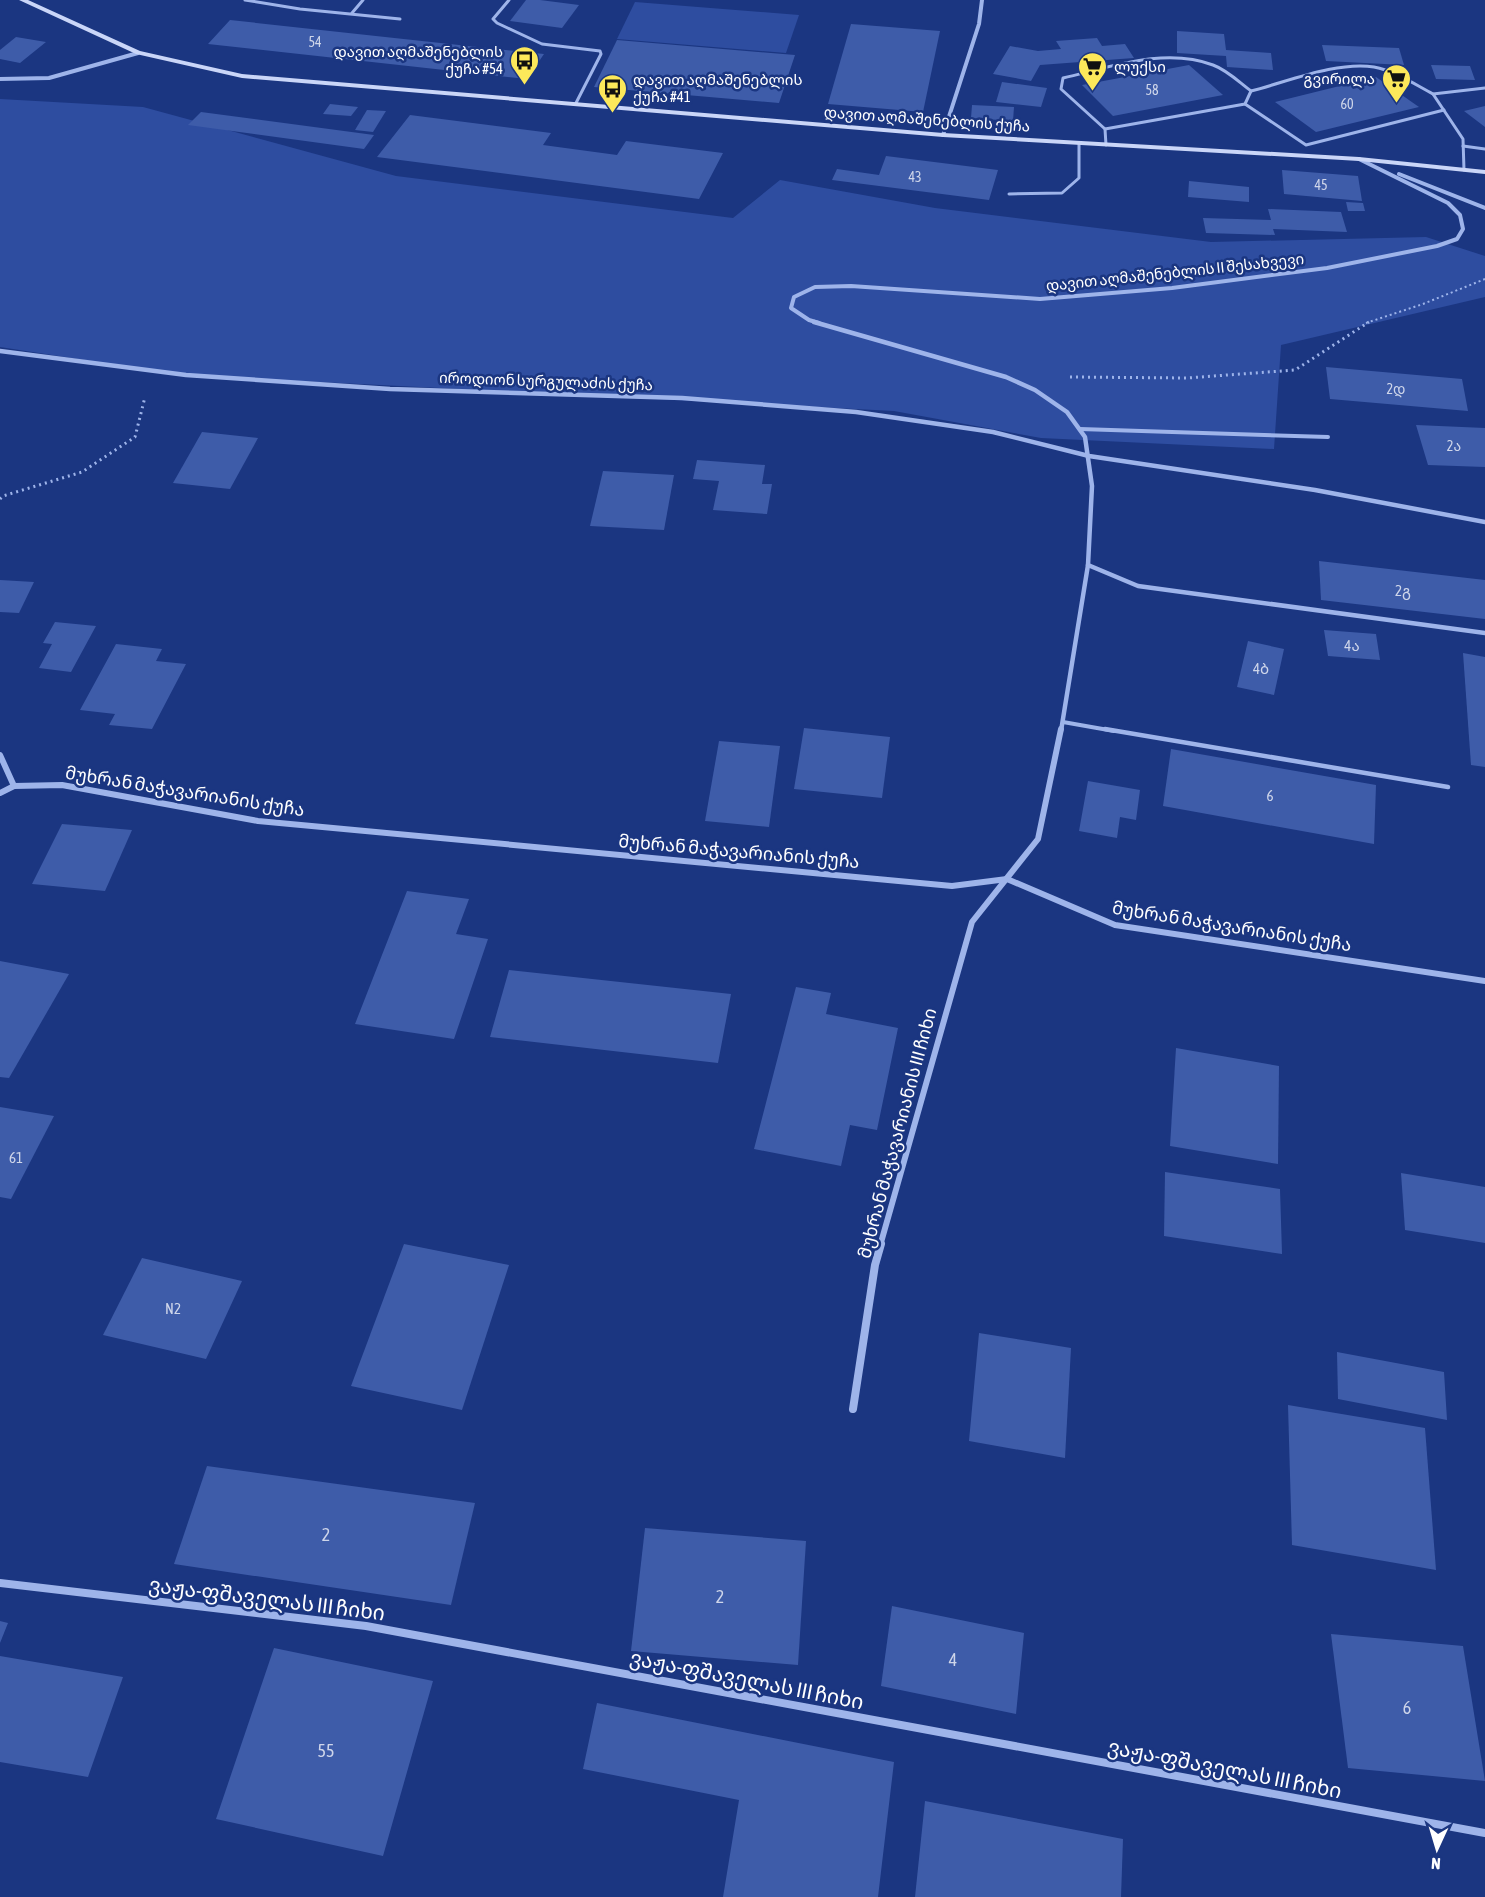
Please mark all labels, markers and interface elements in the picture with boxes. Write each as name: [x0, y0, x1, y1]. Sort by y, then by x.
house number: 54: [308, 34, 322, 50]
place label: დავით აღმაშენებლის ქუჩა #54: [333, 43, 503, 78]
bus stop icon: დავით აღმაშენებლის ქუჩა #54: [508, 44, 540, 86]
supermarket icon: ლუქსი: [1077, 50, 1109, 92]
place label: ლუქსი: [1114, 58, 1166, 76]
supermarket icon: გვირილა: [1380, 62, 1412, 104]
place label: გვირილა: [1304, 70, 1375, 88]
place label: დავით აღმაშენებლის ქუჩა #41: [633, 71, 803, 106]
bus stop icon: დავით აღმაშენებლის ქუჩა #41: [596, 72, 628, 114]
house number: 58: [1145, 82, 1159, 98]
house number: 60: [1340, 96, 1354, 112]
street label: დავით აღმაშენებლის ქუჩა: [823, 103, 1031, 136]
house number: 43: [908, 169, 922, 185]
house number: 45: [1314, 177, 1328, 193]
street label: დავით აღმაშენებლის II შესახვევი: [1045, 250, 1305, 295]
street label: იროდიონ სურგულაძის ქუჩა: [439, 369, 653, 394]
house number: 2დ: [1387, 381, 1405, 398]
house number: 2ა: [1447, 438, 1461, 454]
house number: 2გ: [1395, 582, 1411, 600]
house number: 4ა: [1344, 637, 1360, 654]
house number: 4ბ: [1253, 660, 1269, 677]
street label: მუხრან მაჭავარიანის ქუჩა: [64, 762, 306, 821]
house number: 6: [1266, 787, 1274, 804]
street label: მუხრან მაჭავარიანის ქუჩა: [618, 830, 860, 873]
street label: მუხრან მაჭავარიანის ქუჩა: [1111, 897, 1353, 956]
street label: მუხრან მაჭავარიანის III ჩიხი: [853, 1006, 942, 1261]
house number: 61: [9, 1149, 23, 1166]
house number: N2: [165, 1300, 181, 1317]
house number: 2: [322, 1524, 330, 1545]
street label: ვაჟა-ფშაველას III ჩიხი: [147, 1572, 386, 1626]
house number: 2: [716, 1586, 724, 1607]
street label: ვაჟა-ფშაველას III ჩიხი: [628, 1645, 866, 1715]
house number: 4: [949, 1649, 957, 1670]
house number: 6: [1403, 1697, 1411, 1718]
street label: ვაჟა-ფშაველას III ჩიხი: [1106, 1734, 1344, 1804]
house number: 55: [318, 1740, 334, 1761]
north arrow: [1407, 1819, 1467, 1879]
text: N: [1431, 1855, 1441, 1873]

